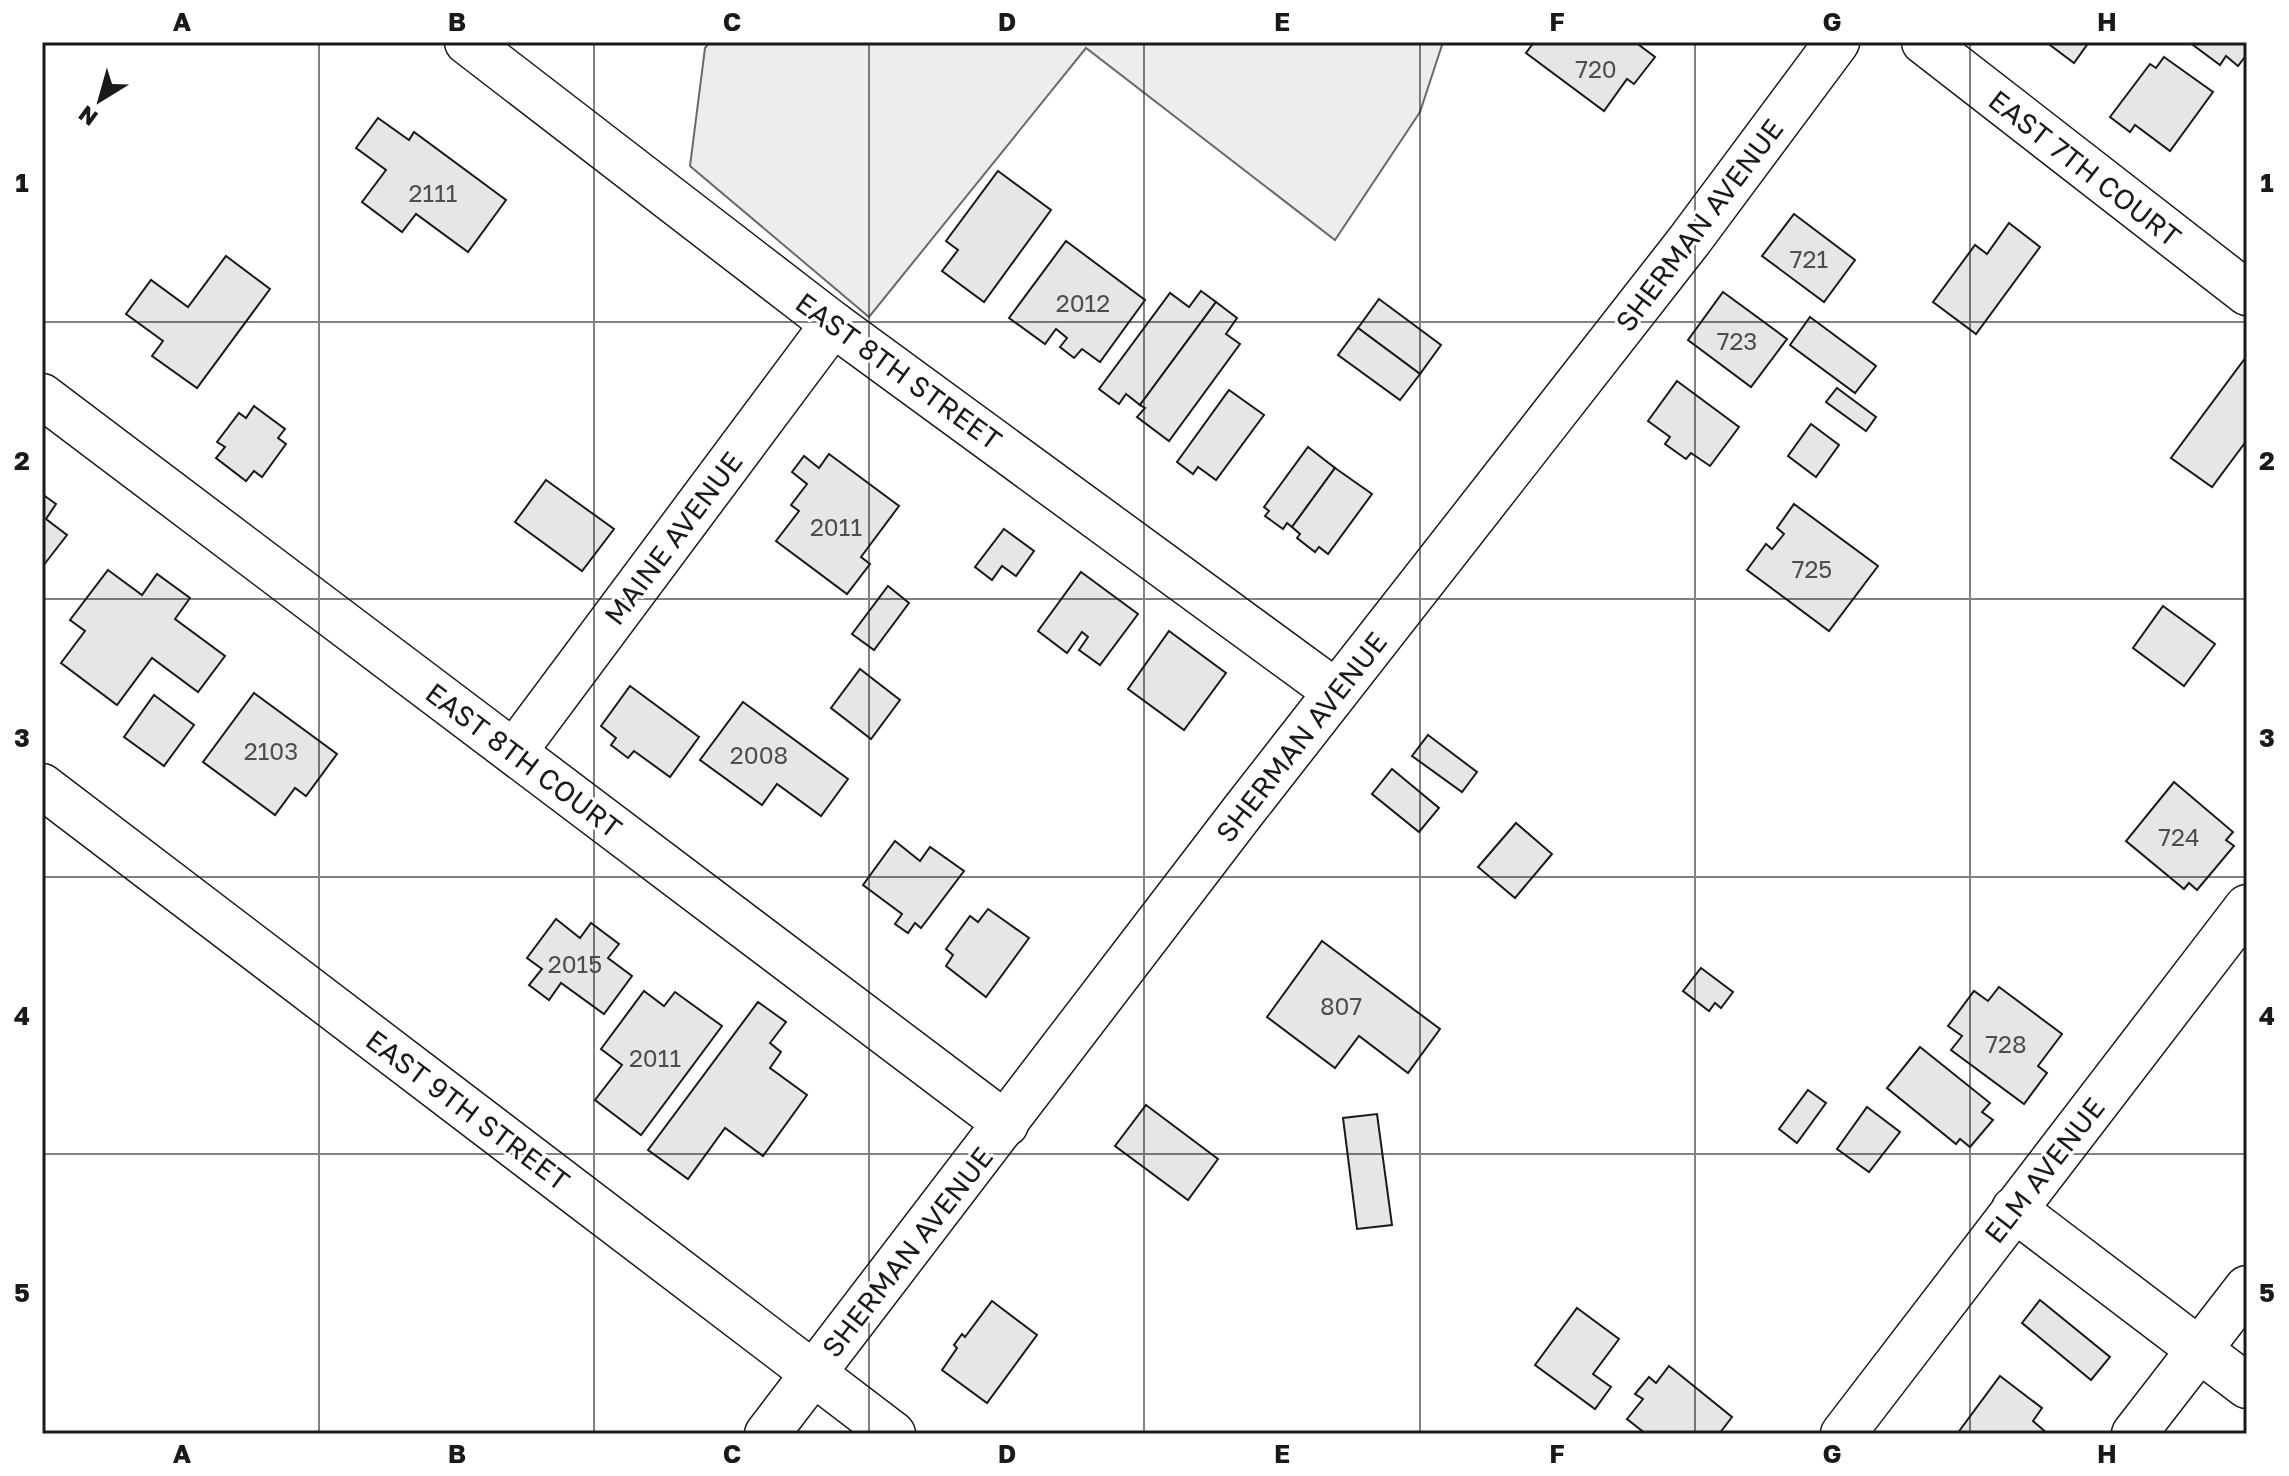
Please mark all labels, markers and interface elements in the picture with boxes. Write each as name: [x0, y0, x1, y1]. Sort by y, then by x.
text: A: [173, 6, 192, 37]
text: B: [448, 6, 466, 37]
text: C: [723, 6, 741, 37]
text: D: [998, 6, 1016, 37]
text: E: [1274, 6, 1290, 37]
text: F: [1549, 6, 1565, 37]
text: G: [1822, 6, 1842, 37]
text: H: [2097, 6, 2117, 37]
house number: 720: [1575, 54, 1617, 83]
north arrow: [60, 60, 140, 140]
street label: EAST 7TH COURT: [1982, 83, 2188, 253]
text: N: [73, 101, 102, 132]
street label: SHERMAN AVENUE: [1608, 112, 1790, 338]
text: 1: [15, 167, 29, 198]
text: 1: [2260, 167, 2274, 198]
house number: 2111: [409, 178, 457, 207]
house number: 721: [1790, 244, 1828, 273]
street label: EAST 8TH STREET: [790, 285, 1008, 457]
house number: 2012: [1056, 288, 1110, 317]
house number: 723: [1717, 326, 1757, 355]
text: 2: [14, 445, 30, 476]
street label: MAINE AVENUE: [597, 445, 749, 631]
text: 2: [2259, 445, 2275, 476]
house number: 2011: [810, 512, 862, 541]
house number: 725: [1792, 554, 1832, 583]
street label: SHERMAN AVENUE: [1209, 625, 1393, 849]
street label: EAST 8TH COURT: [420, 676, 628, 844]
text: 3: [14, 722, 30, 753]
text: 3: [2259, 722, 2275, 753]
house number: 2103: [244, 736, 298, 765]
house number: 2008: [730, 740, 788, 769]
house number: 724: [2158, 822, 2200, 851]
house number: 2015: [548, 949, 602, 978]
house number: 807: [1320, 991, 1362, 1020]
text: 4: [14, 1000, 30, 1031]
text: 4: [2259, 1000, 2275, 1031]
street label: EAST 9TH STREET: [360, 1023, 576, 1197]
house number: 728: [1985, 1029, 2027, 1058]
house number: 2011: [629, 1043, 681, 1072]
street label: ELM AVENUE: [1977, 1091, 2111, 1249]
street label: SHERMAN AVENUE: [815, 1140, 999, 1364]
text: 5: [14, 1277, 30, 1308]
text: 5: [2259, 1277, 2275, 1308]
text: A: [173, 1438, 192, 1469]
text: B: [448, 1438, 466, 1469]
text: C: [723, 1438, 741, 1469]
text: D: [998, 1438, 1016, 1469]
text: E: [1274, 1438, 1290, 1469]
text: F: [1549, 1438, 1565, 1469]
text: G: [1822, 1438, 1842, 1469]
text: H: [2097, 1438, 2117, 1469]

